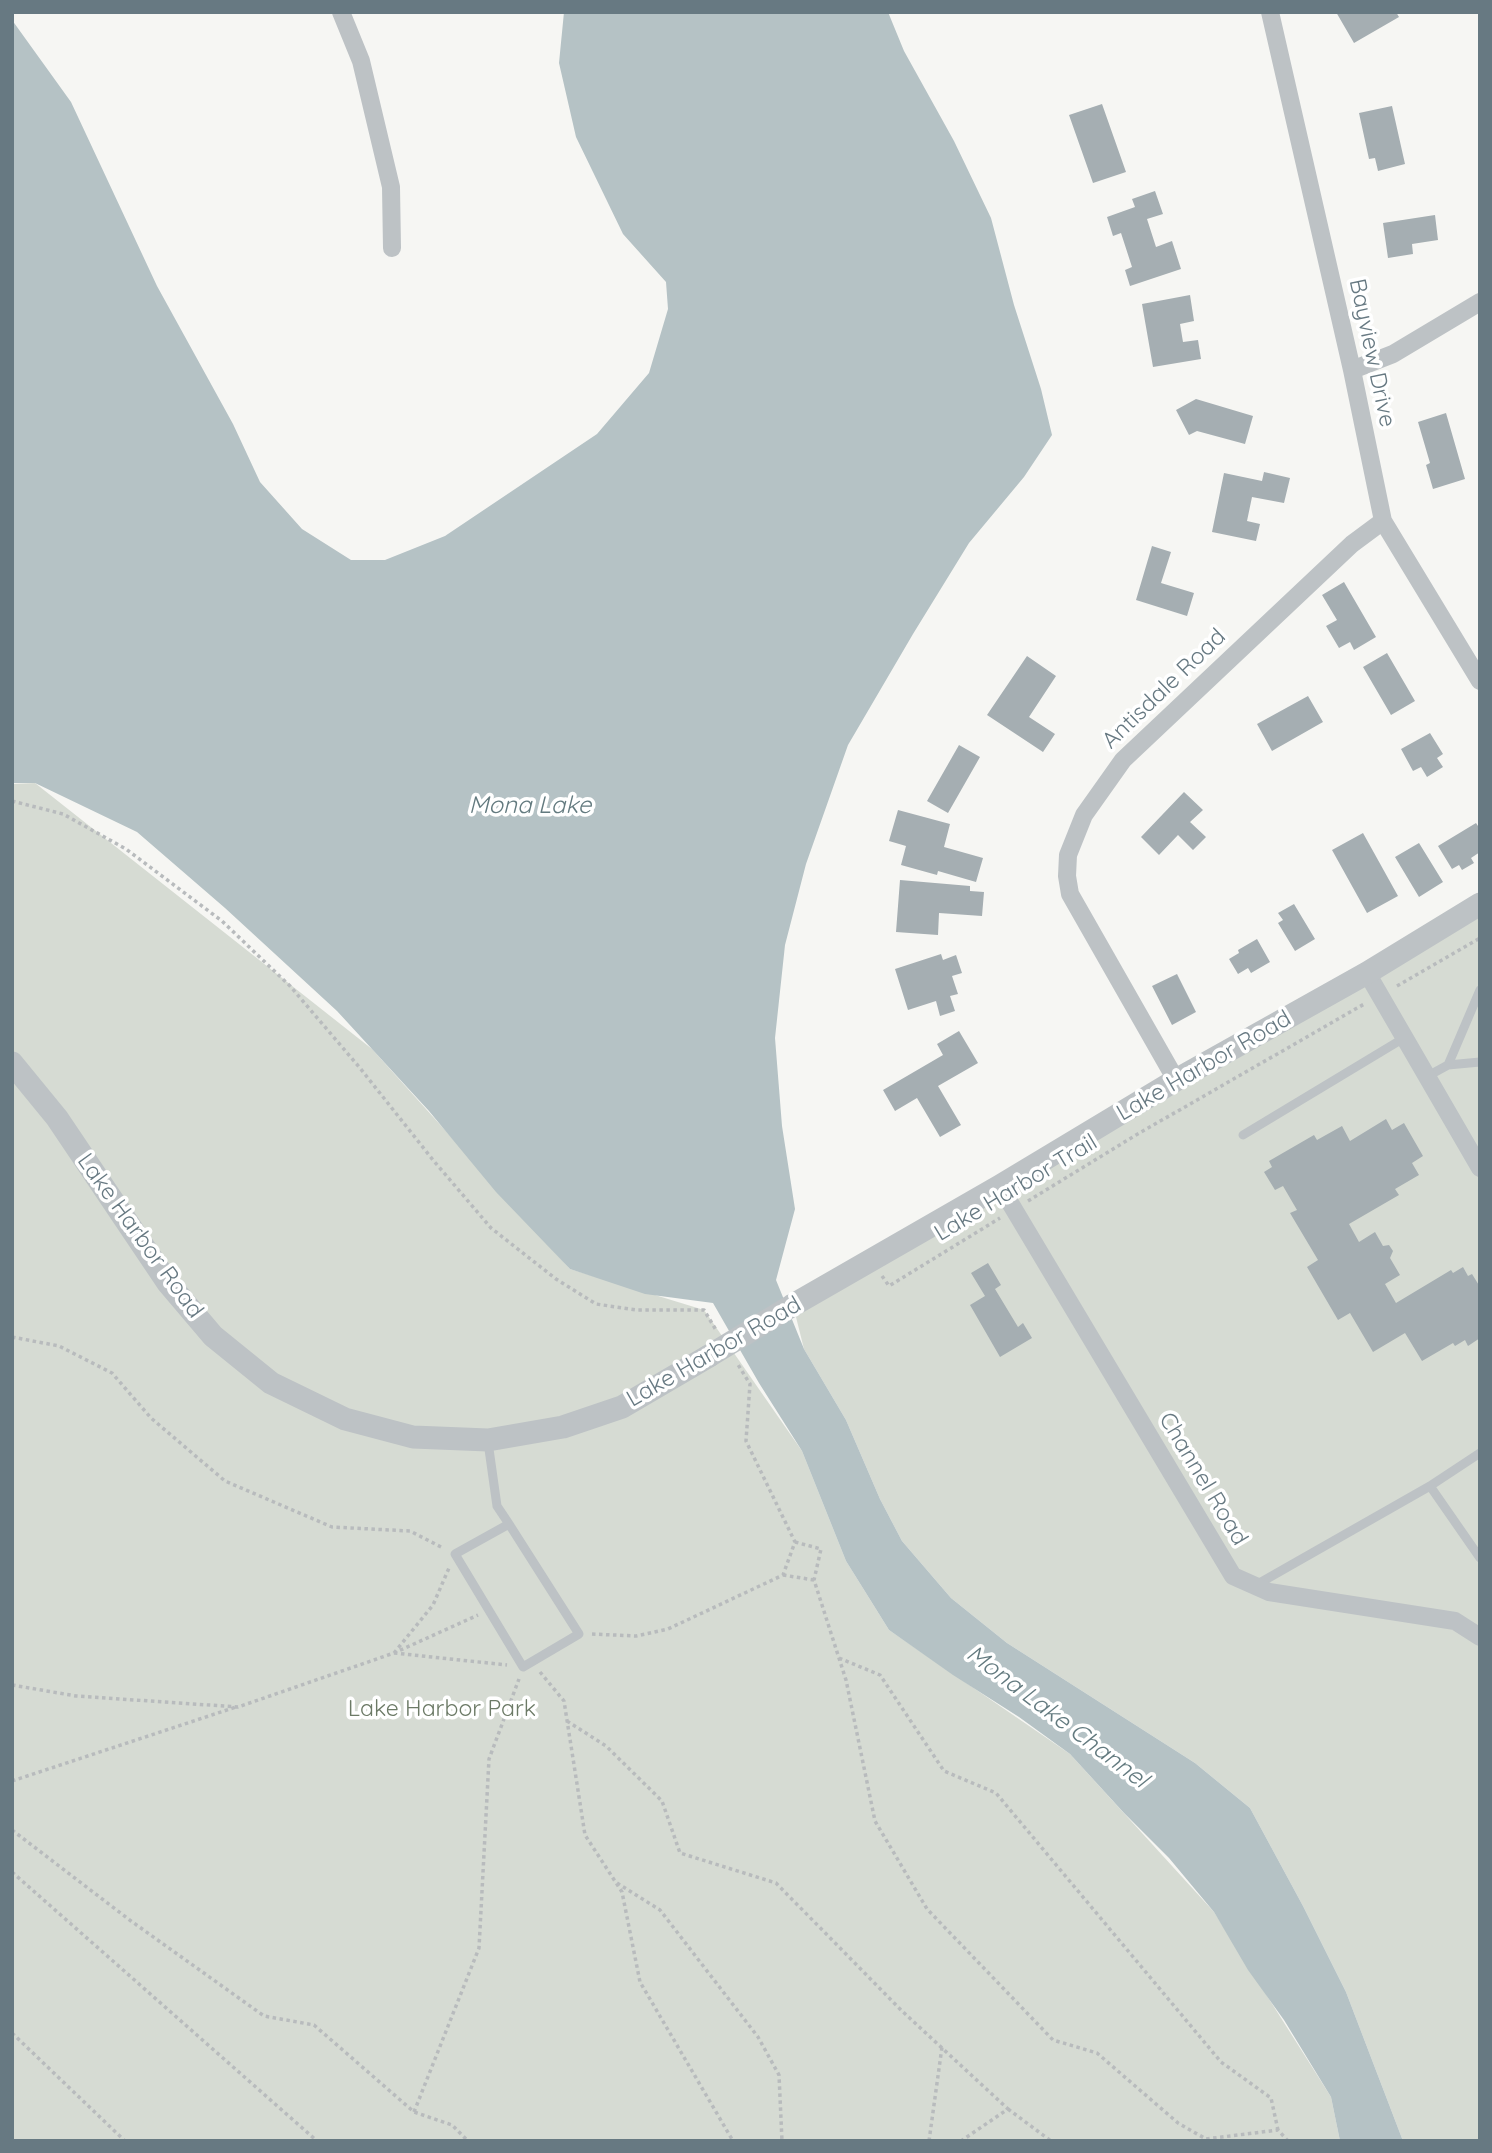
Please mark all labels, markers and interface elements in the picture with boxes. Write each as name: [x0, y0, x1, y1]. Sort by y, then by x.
street label: Bayview Drive: [1343, 276, 1401, 430]
street label: Antisdale Road: [1097, 623, 1231, 755]
water label: Mona Lake: [469, 792, 591, 820]
street label: Lake Harbor Road: [1112, 1005, 1296, 1127]
street label: Lake Harbor Trail: [930, 1129, 1102, 1247]
street label: Lake Harbor Road: [71, 1148, 209, 1324]
street label: Lake Harbor Road: [622, 1291, 806, 1413]
street label: Channel Road: [1152, 1408, 1254, 1550]
water label: Mona Lake Channel: [961, 1639, 1153, 1795]
park label: Lake Harbor Park: [348, 1695, 536, 1723]

